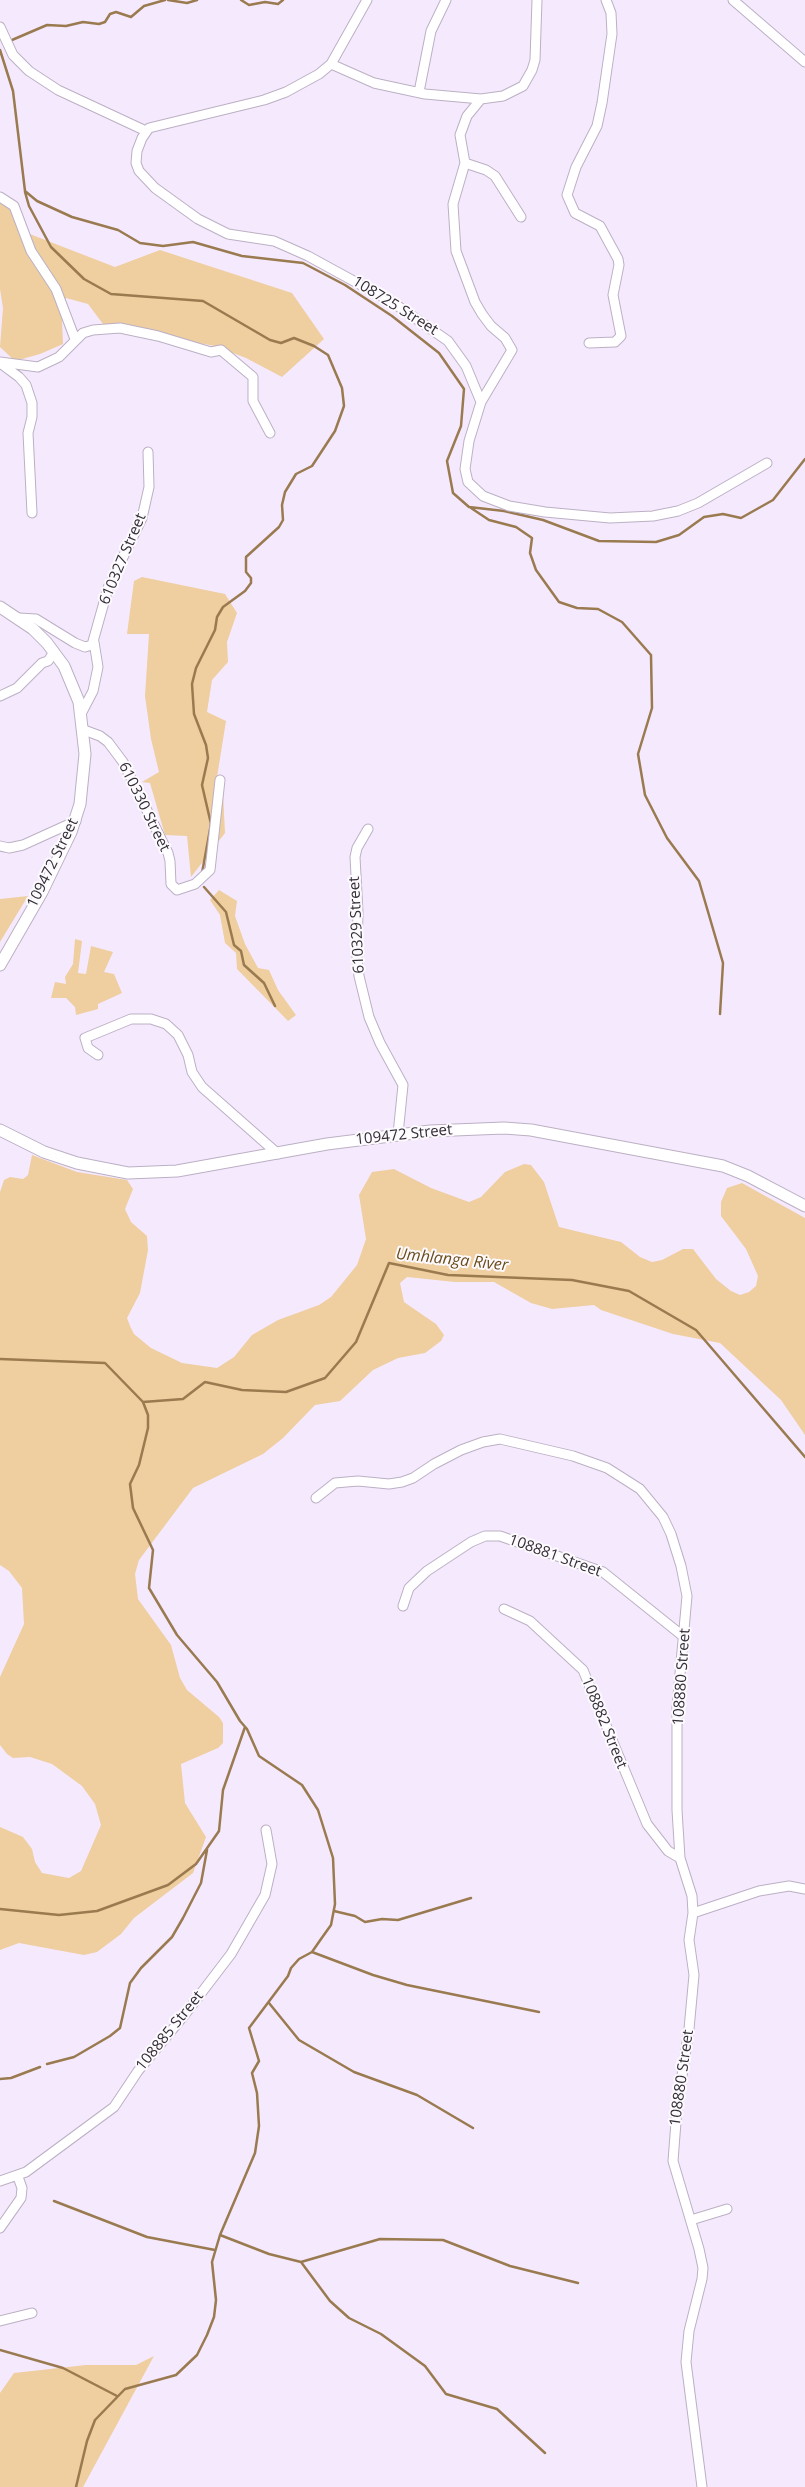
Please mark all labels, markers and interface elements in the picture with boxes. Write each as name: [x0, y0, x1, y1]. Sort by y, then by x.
street label: 108725 Street: [349, 273, 441, 339]
street label: 610327 Street: [96, 511, 150, 607]
street label: 610330 Street: [115, 759, 173, 855]
street label: 109472 Street: [24, 815, 82, 911]
street label: 610329 Street: [345, 876, 369, 974]
street label: 109472 Street: [355, 1121, 453, 1149]
water label: Umhlanga River: [395, 1245, 509, 1275]
street label: 108881 Street: [506, 1531, 604, 1581]
street label: 108880 Street: [670, 1628, 694, 1726]
street label: 108882 Street: [577, 1675, 631, 1771]
street label: 108885 Street: [132, 1988, 208, 2074]
street label: 108880 Street: [666, 2029, 698, 2127]

